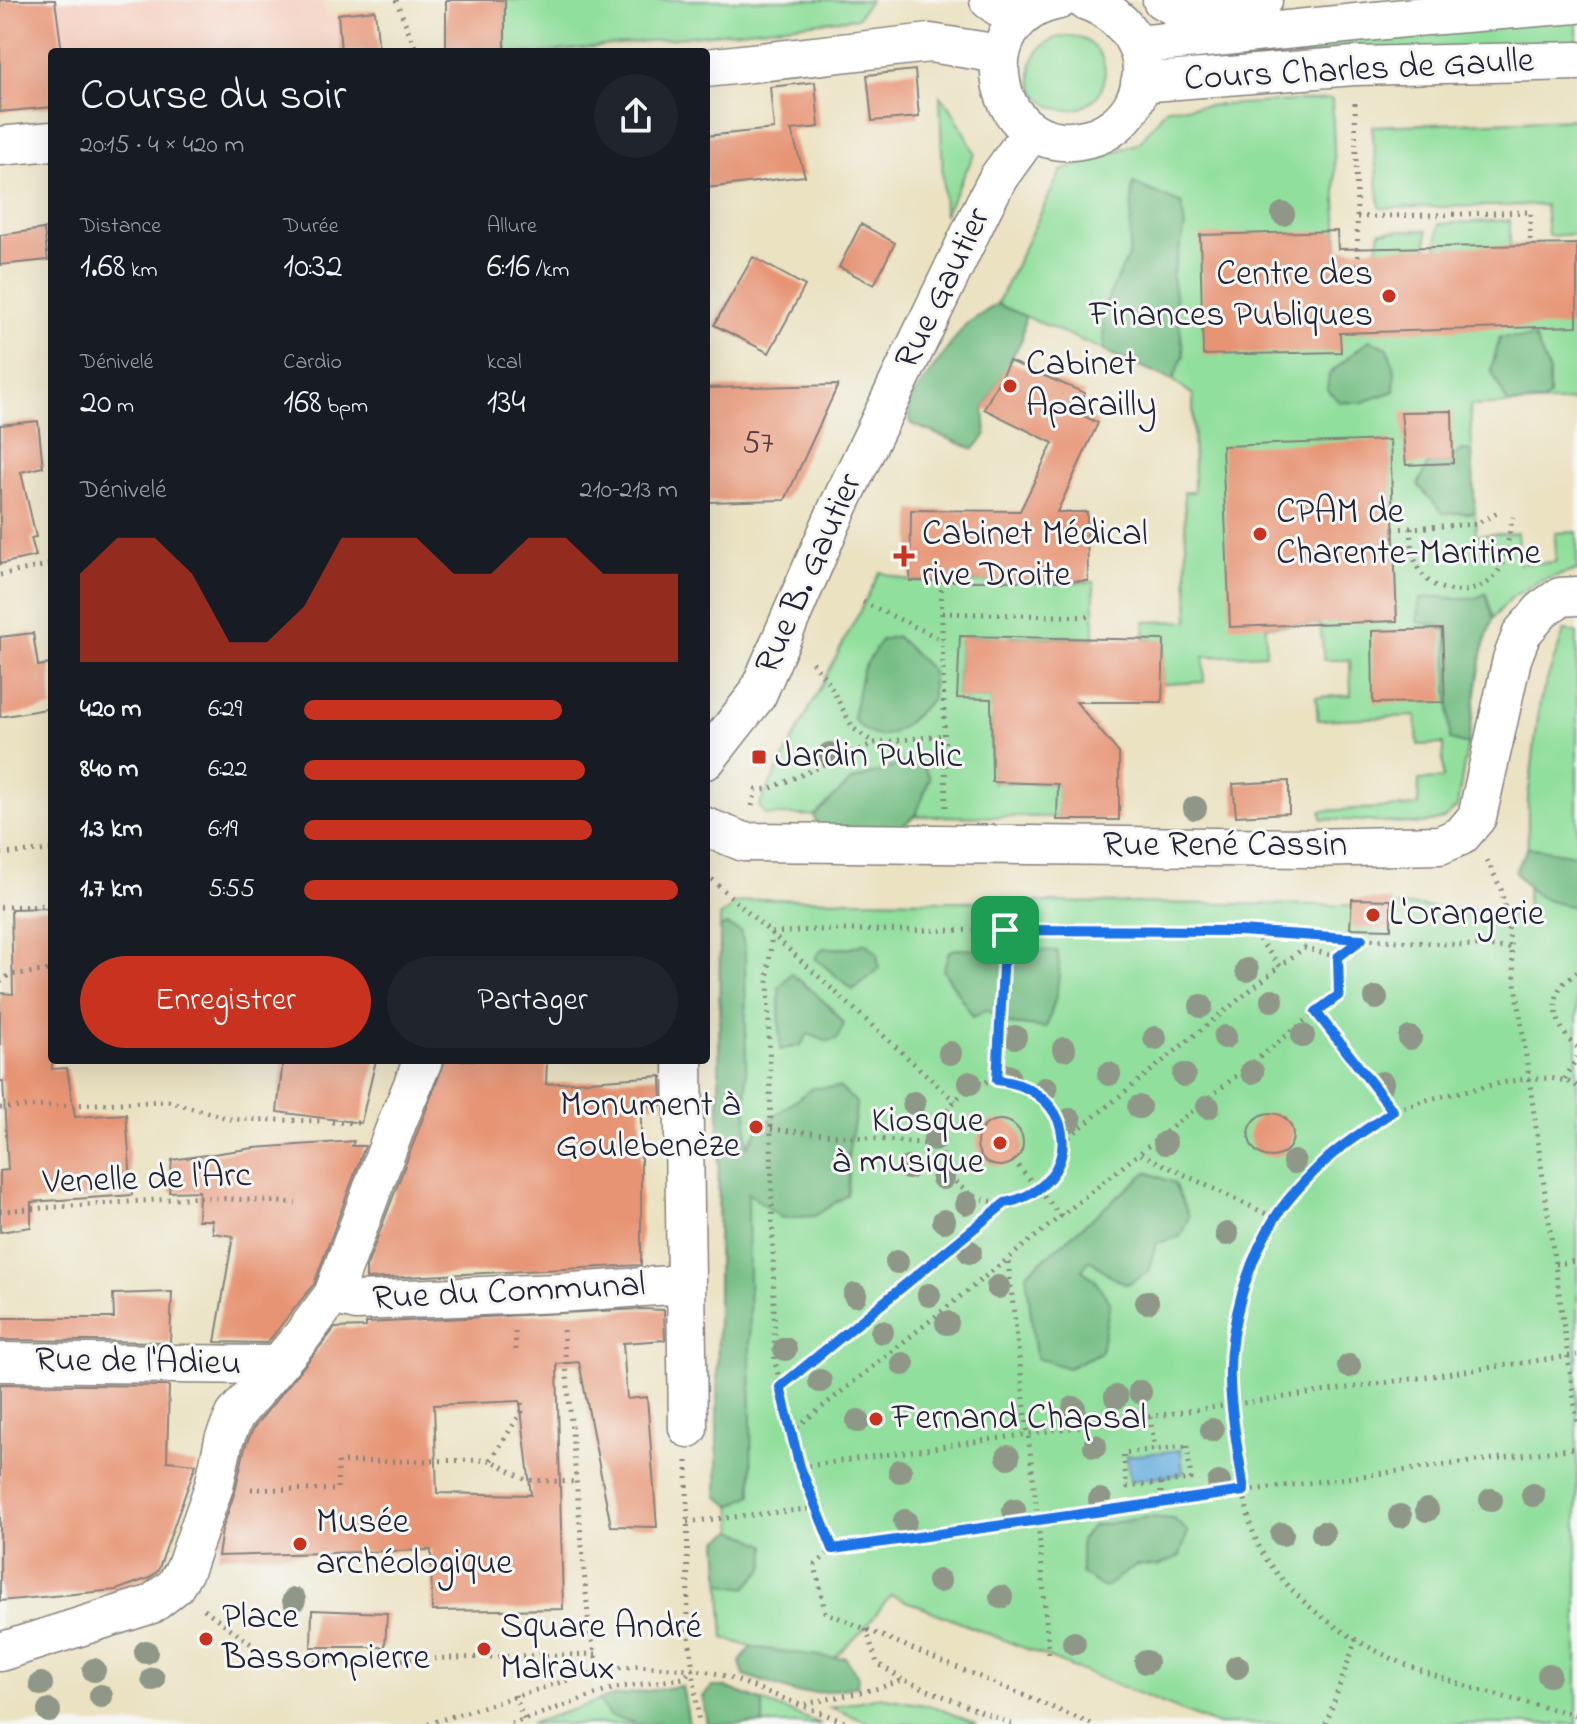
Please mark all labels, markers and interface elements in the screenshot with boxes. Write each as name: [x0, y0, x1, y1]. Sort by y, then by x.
street label: Cours Charles de Gaulle: [1183, 35, 1536, 107]
text: Course du soir: [80, 65, 346, 129]
button: share: [594, 74, 678, 158]
text: 20:15 · 4 × 420 m: [80, 127, 244, 165]
street label: Rue Gautier: [882, 198, 1006, 379]
text: Distance: [80, 211, 161, 243]
text: Durée: [283, 211, 339, 243]
text: Allure: [487, 211, 537, 243]
text: 1.68: [80, 243, 125, 293]
text: 10:32: [283, 243, 343, 293]
text: 6:16: [487, 243, 530, 293]
place label: Centre des Finances Publiques: [1088, 249, 1373, 343]
text: km: [125, 255, 158, 287]
text: /km: [530, 255, 569, 287]
marker: Centre des Finances Publiques: [1380, 287, 1398, 305]
place label: Cabinet Aparailly: [1026, 339, 1156, 433]
text: Dénivelé: [80, 347, 153, 379]
text: Cardio: [283, 347, 342, 379]
text: kcal: [487, 347, 522, 379]
marker: Cabinet Aparailly: [1001, 377, 1019, 395]
text: 20: [80, 379, 112, 429]
text: 168: [283, 379, 322, 429]
text: 134: [487, 379, 526, 429]
text: m: [112, 391, 134, 423]
text: bpm: [322, 391, 368, 423]
house number: 57: [742, 421, 774, 468]
street label: Rue B. Gautier: [742, 464, 878, 683]
text: Dénivelé: [80, 472, 167, 510]
text: 210–213 m: [579, 472, 678, 510]
place label: CPAM de Charente-Maritime: [1276, 487, 1542, 581]
place label: Cabinet Médical rive Droite: [922, 509, 1148, 603]
marker: CPAM de Charente-Maritime: [1251, 525, 1269, 543]
marker: Cabinet Médical rive Droite: [893, 545, 915, 567]
text: 420 m: [80, 691, 142, 729]
text: 6:29: [208, 691, 242, 729]
place label: Jardin Public: [775, 731, 962, 784]
marker: Jardin Public: [750, 748, 768, 766]
text: 840 m: [80, 751, 138, 789]
text: 6:22: [208, 751, 248, 789]
text: 1.3 km: [80, 811, 142, 849]
text: 6:19: [208, 811, 238, 849]
street label: Rue René Cassin: [1103, 820, 1347, 873]
text: 1.7 km: [80, 871, 142, 909]
text: 5:55: [208, 871, 255, 909]
place label: L'Orangerie: [1389, 889, 1545, 942]
pin: [971, 896, 1039, 964]
marker: L'Orangerie: [1364, 906, 1382, 924]
icon: arrive: [983, 908, 1027, 952]
button: Enregistrer: [80, 956, 371, 1048]
button: Partager: [387, 956, 678, 1048]
place label: Monument à Goulebenèze: [556, 1080, 741, 1174]
place label: Kiosque à musique: [832, 1096, 985, 1190]
marker: Monument à Goulebenèze: [747, 1118, 765, 1136]
marker: Kiosque à musique: [991, 1134, 1009, 1152]
street label: Venelle de l'Arc: [41, 1150, 252, 1210]
street label: Rue du Communal: [371, 1259, 647, 1327]
street label: Rue de l'Adieu: [34, 1335, 242, 1391]
place label: Fernand Chapsal: [891, 1393, 1146, 1446]
marker: Fernand Chapsal: [867, 1410, 885, 1428]
place label: Musée archéologique: [316, 1497, 513, 1591]
marker: Musée archéologique: [291, 1535, 309, 1553]
place label: Place Bassompierre: [221, 1592, 430, 1686]
place label: Square André Malraux: [500, 1602, 703, 1696]
marker: Place Bassompierre: [197, 1630, 215, 1648]
marker: Square André Malraux: [475, 1640, 493, 1658]

